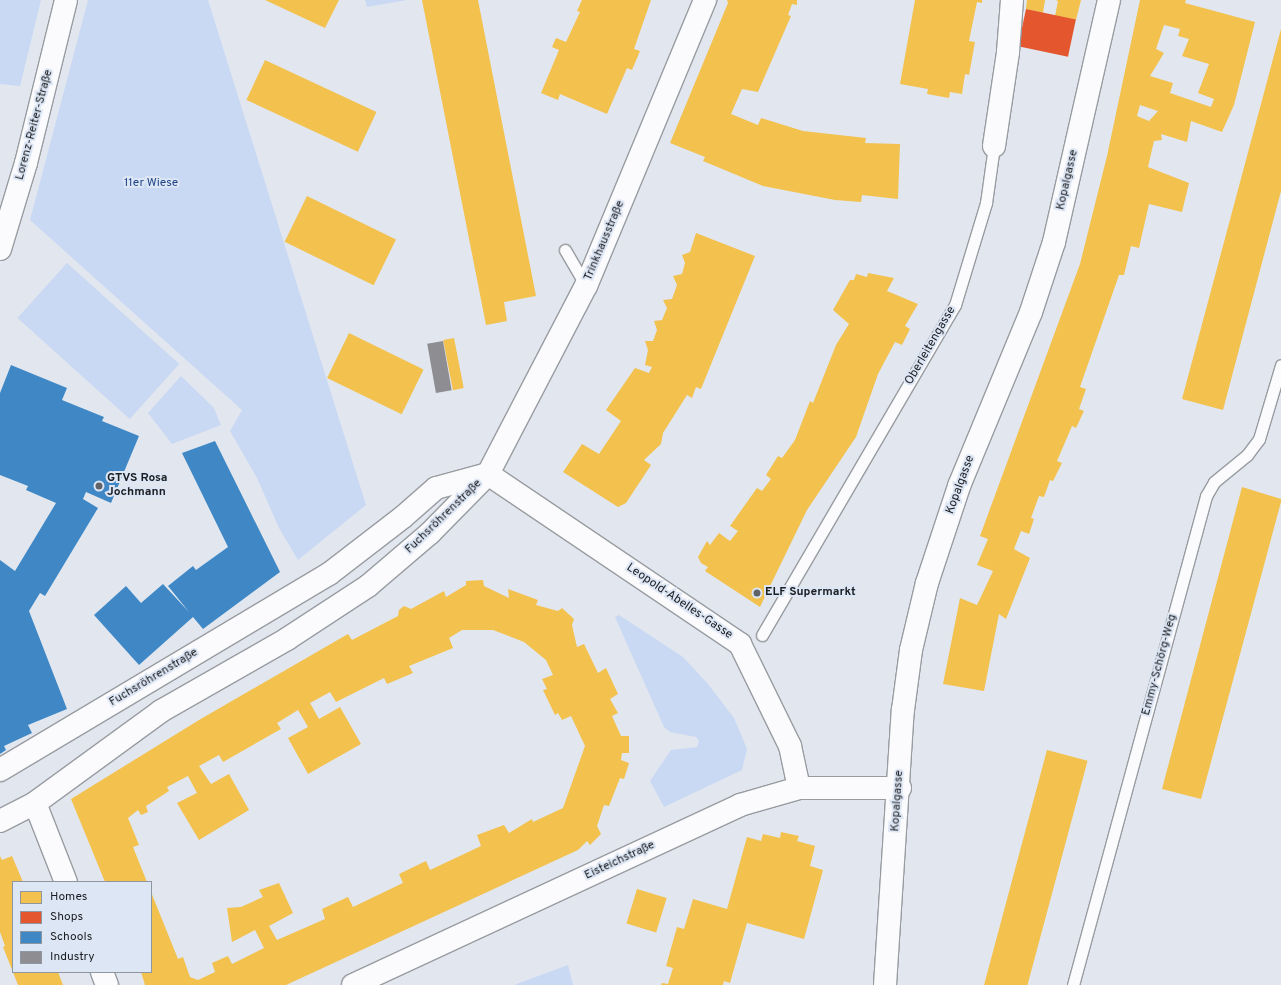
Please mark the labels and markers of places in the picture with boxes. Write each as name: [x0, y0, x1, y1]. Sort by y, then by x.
place label: GTVS Rosa Jochmann: [107, 472, 168, 500]
marker: GTVS Rosa Jochmann: [94, 481, 104, 491]
place label: ELF Supermarkt: [765, 586, 856, 600]
marker: ELF Supermarkt: [752, 588, 762, 598]

